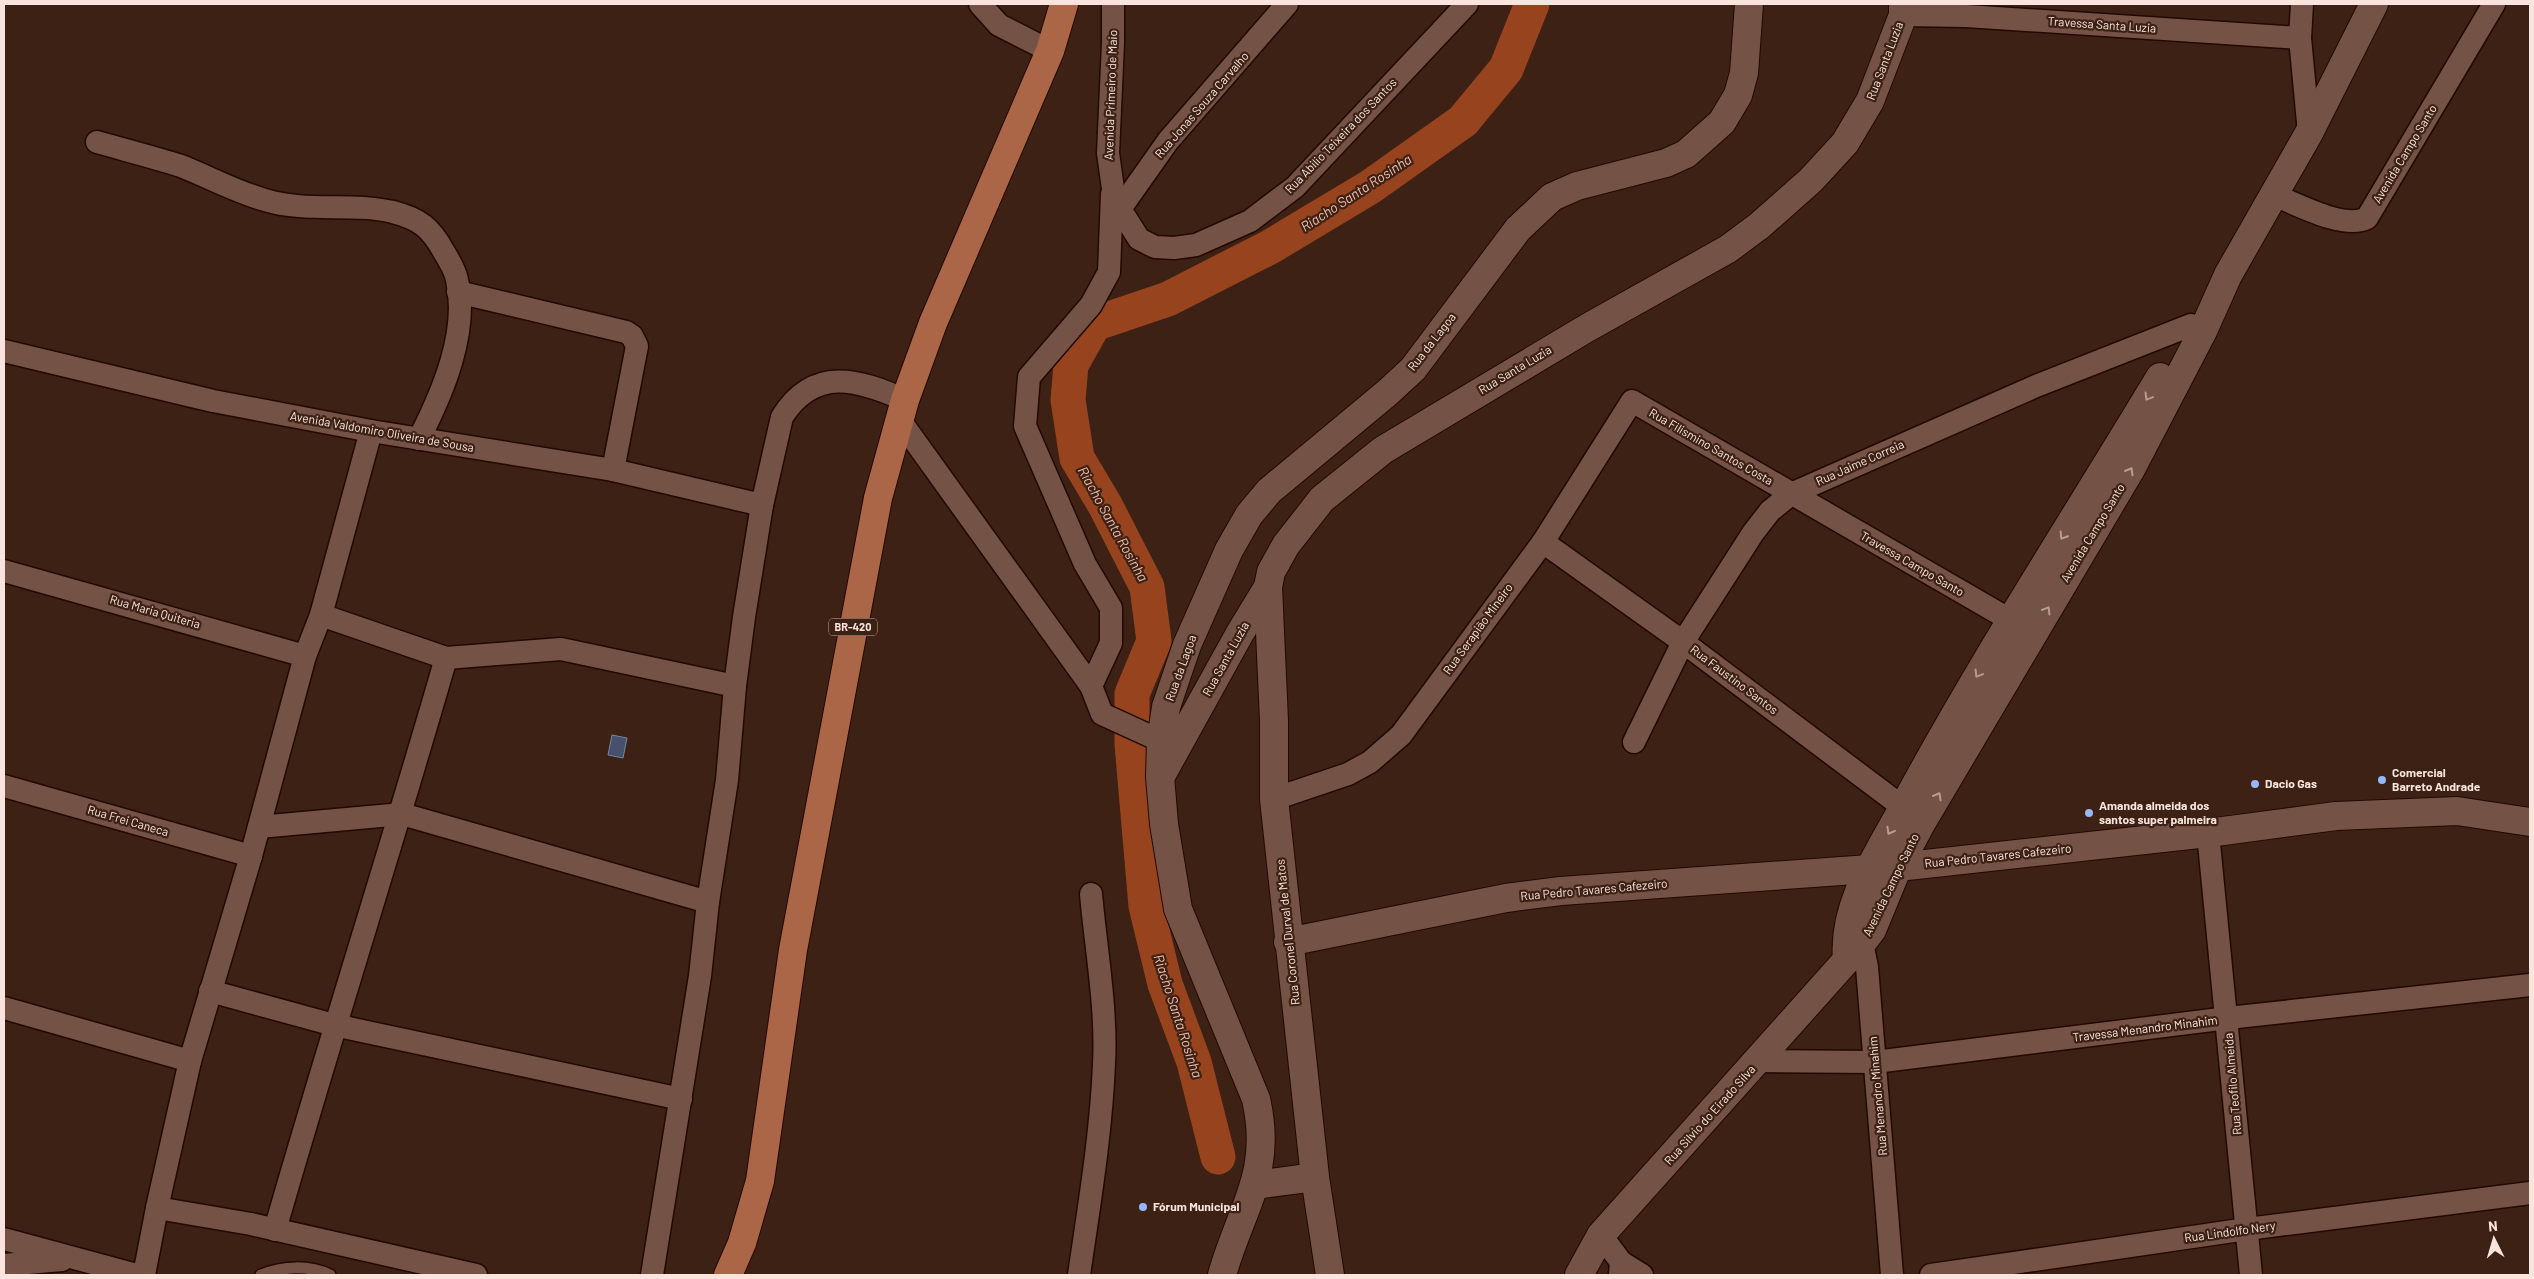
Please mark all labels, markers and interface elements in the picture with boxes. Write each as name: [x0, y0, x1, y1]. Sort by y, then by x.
street label: Travessa Santa Luzia: [2047, 13, 2157, 35]
street label: Rua Santa Luzia: [1863, 20, 1905, 102]
street label: Avenida Primeiro de Maio: [1101, 30, 1119, 160]
street label: Rua Jonas Souza Carvalho: [1151, 48, 1251, 160]
street label: Rua Abilio Teixeira dos Santos: [1282, 75, 1399, 196]
street label: Avenida Campo Santo: [2369, 102, 2439, 205]
water label: Riacho Santa Rosinha: [1297, 150, 1414, 235]
street label: Rua da Lagoa: [1404, 310, 1458, 373]
street label: Rua Santa Luzia: [1475, 342, 1553, 396]
one-way arrow: [2144, 392, 2154, 401]
street label: Rua Filismino Santos Costa: [1647, 405, 1776, 487]
street label: Avenida Valdomiro Oliveira de Sousa: [289, 408, 475, 454]
street label: Rua Jaime Correia: [1813, 436, 1906, 488]
water label: Riacho Santa Rosinha: [1075, 463, 1152, 584]
one-way arrow: [2124, 467, 2134, 476]
street label: Avenida Campo Santo: [2057, 481, 2127, 584]
street label: Travessa Campo Santo: [1858, 528, 1967, 599]
one-way arrow: [2060, 530, 2069, 540]
street label: Rua Serapião Mineiro: [1439, 580, 1515, 677]
street label: Rua Maria Quiteria: [108, 591, 202, 631]
one-way arrow: [2040, 607, 2050, 616]
road number: BR-420: [829, 618, 877, 636]
street label: Rua Santa Luzia: [1199, 619, 1251, 698]
street label: Rua da Lagoa: [1162, 633, 1199, 703]
street label: Rua Faustino Santos: [1688, 642, 1781, 717]
one-way arrow: [1975, 669, 1985, 678]
place label: Comercial Barreto Andrade: [2392, 765, 2481, 793]
marker: Comercial Barreto Andrade: [2376, 774, 2388, 786]
place label: Dacio Gas: [2265, 776, 2317, 790]
marker: Dacio Gas: [2249, 778, 2261, 790]
one-way arrow: [1931, 792, 1941, 801]
place label: Amanda almeida dos santos super palmeira: [2099, 798, 2217, 826]
street label: Rua Frei Caneca: [86, 802, 170, 838]
marker: Amanda almeida dos santos super palmeira: [2083, 807, 2095, 819]
one-way arrow: [1886, 826, 1896, 835]
street label: Avenida Campo Santo: [1859, 831, 1921, 938]
street label: Rua Pedro Tavares Cafezeiro: [1924, 840, 2072, 870]
street label: Rua Coronel Durval de Matos: [1272, 858, 1302, 1006]
street label: Rua Pedro Tavares Cafezeiro: [1520, 876, 1668, 902]
water label: Riacho Santa Rosinha: [1150, 952, 1206, 1080]
street label: Travessa Menandro Minahim: [2072, 1012, 2218, 1044]
street label: Rua Teofilo Almeida: [2221, 1033, 2243, 1136]
street label: Rua Menandro Minahim: [1865, 1036, 1889, 1156]
street label: Rua Silvio do Eirado Silva: [1661, 1062, 1758, 1167]
place label: Fórum Municipal: [1153, 1199, 1240, 1213]
marker: Fórum Municipal: [1137, 1201, 1149, 1213]
north arrow: [2469, 1214, 2519, 1264]
text: N: [2487, 1217, 2498, 1234]
street label: Rua Lindolfo Nery: [2183, 1218, 2277, 1244]

